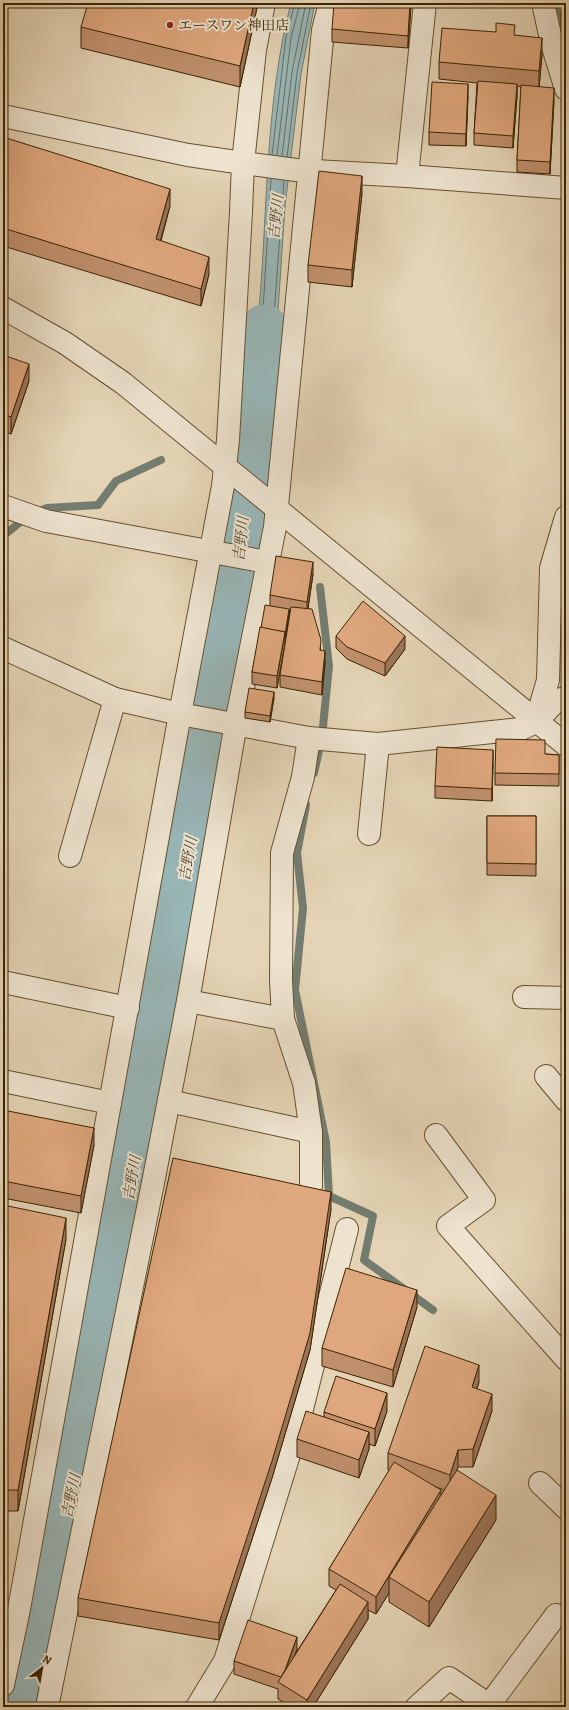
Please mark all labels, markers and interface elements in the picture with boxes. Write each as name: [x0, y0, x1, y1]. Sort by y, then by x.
place label: エースワン神田店: [178, 16, 289, 35]
marker: エースワン神田店: [165, 20, 175, 30]
water label: 吉野川: [264, 192, 289, 240]
water label: 吉野川: [229, 514, 254, 562]
water label: 吉野川: [174, 833, 202, 883]
water label: 吉野川: [118, 1152, 146, 1202]
water label: 吉野川: [57, 1470, 86, 1520]
north arrow: [22, 1648, 62, 1688]
text: N: [40, 1651, 54, 1668]

